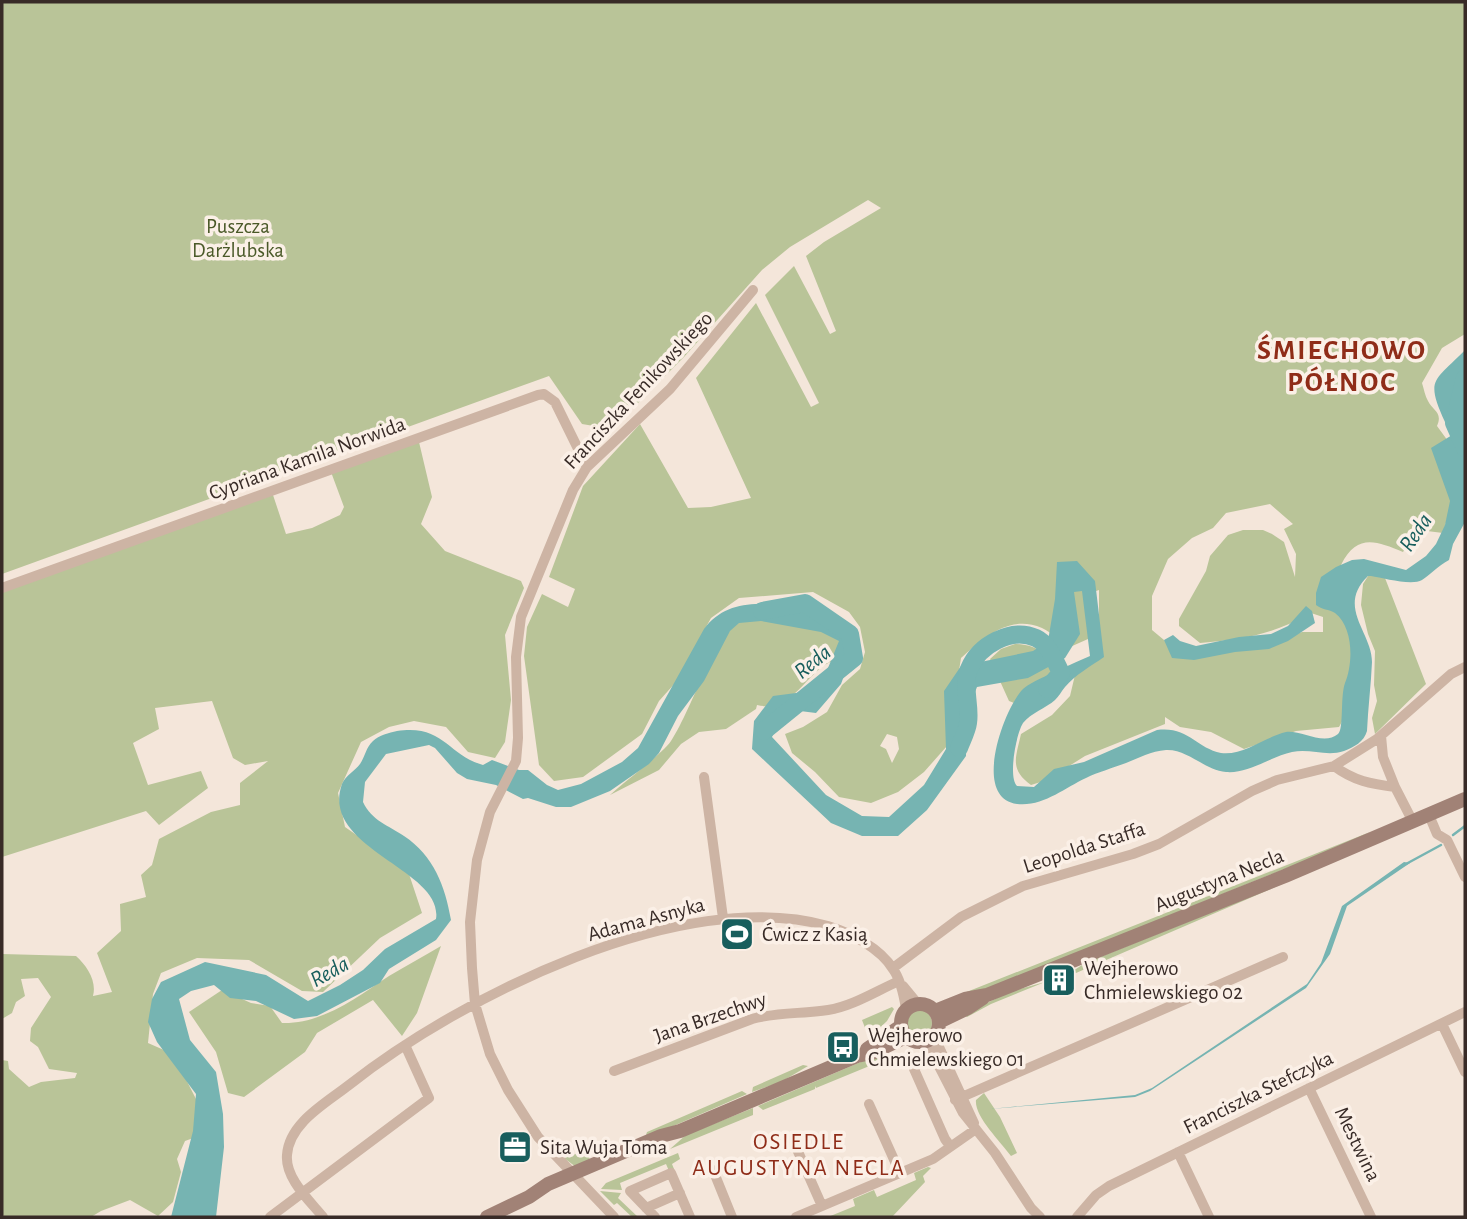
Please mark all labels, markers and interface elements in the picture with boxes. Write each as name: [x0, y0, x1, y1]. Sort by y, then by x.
park label: Puszcza Darżlubska: [192, 216, 284, 261]
street label: Franciszka Fenikowskiego: [560, 307, 717, 473]
district label: ŚMIECHOWO PÓŁNOC: [1257, 334, 1427, 397]
street label: Cypriana Kamila Norwida: [206, 413, 408, 504]
water label: Reda: [1395, 510, 1437, 556]
water label: Reda: [790, 641, 836, 684]
street label: Leopolda Staffa: [1021, 818, 1148, 877]
street label: Augustyna Necla: [1152, 845, 1287, 916]
street label: Adama Asnyka: [585, 894, 707, 945]
sports icon: Ćwicz z Kasią: [718, 915, 756, 953]
place label: Ćwicz z Kasią: [762, 922, 868, 945]
water label: Reda: [307, 952, 353, 992]
place label: Wejherowo Chmielewskiego 02: [1084, 958, 1243, 1003]
building icon: Wejherowo Chmielewskiego 02: [1040, 961, 1078, 999]
street label: Jana Brzechwy: [651, 988, 769, 1046]
place label: Wejherowo Chmielewskiego 01: [868, 1025, 1024, 1070]
bus stop icon: Wejherowo Chmielewskiego 01: [824, 1028, 862, 1066]
street label: Franciszka Stefczyka: [1180, 1047, 1337, 1138]
street label: Mestwina: [1331, 1104, 1385, 1185]
office icon: Sita Wuja Toma: [496, 1128, 534, 1166]
district label: OSIEDLE AUGUSTYNA NECLA: [692, 1131, 906, 1180]
place label: Sita Wuja Toma: [540, 1137, 668, 1158]

